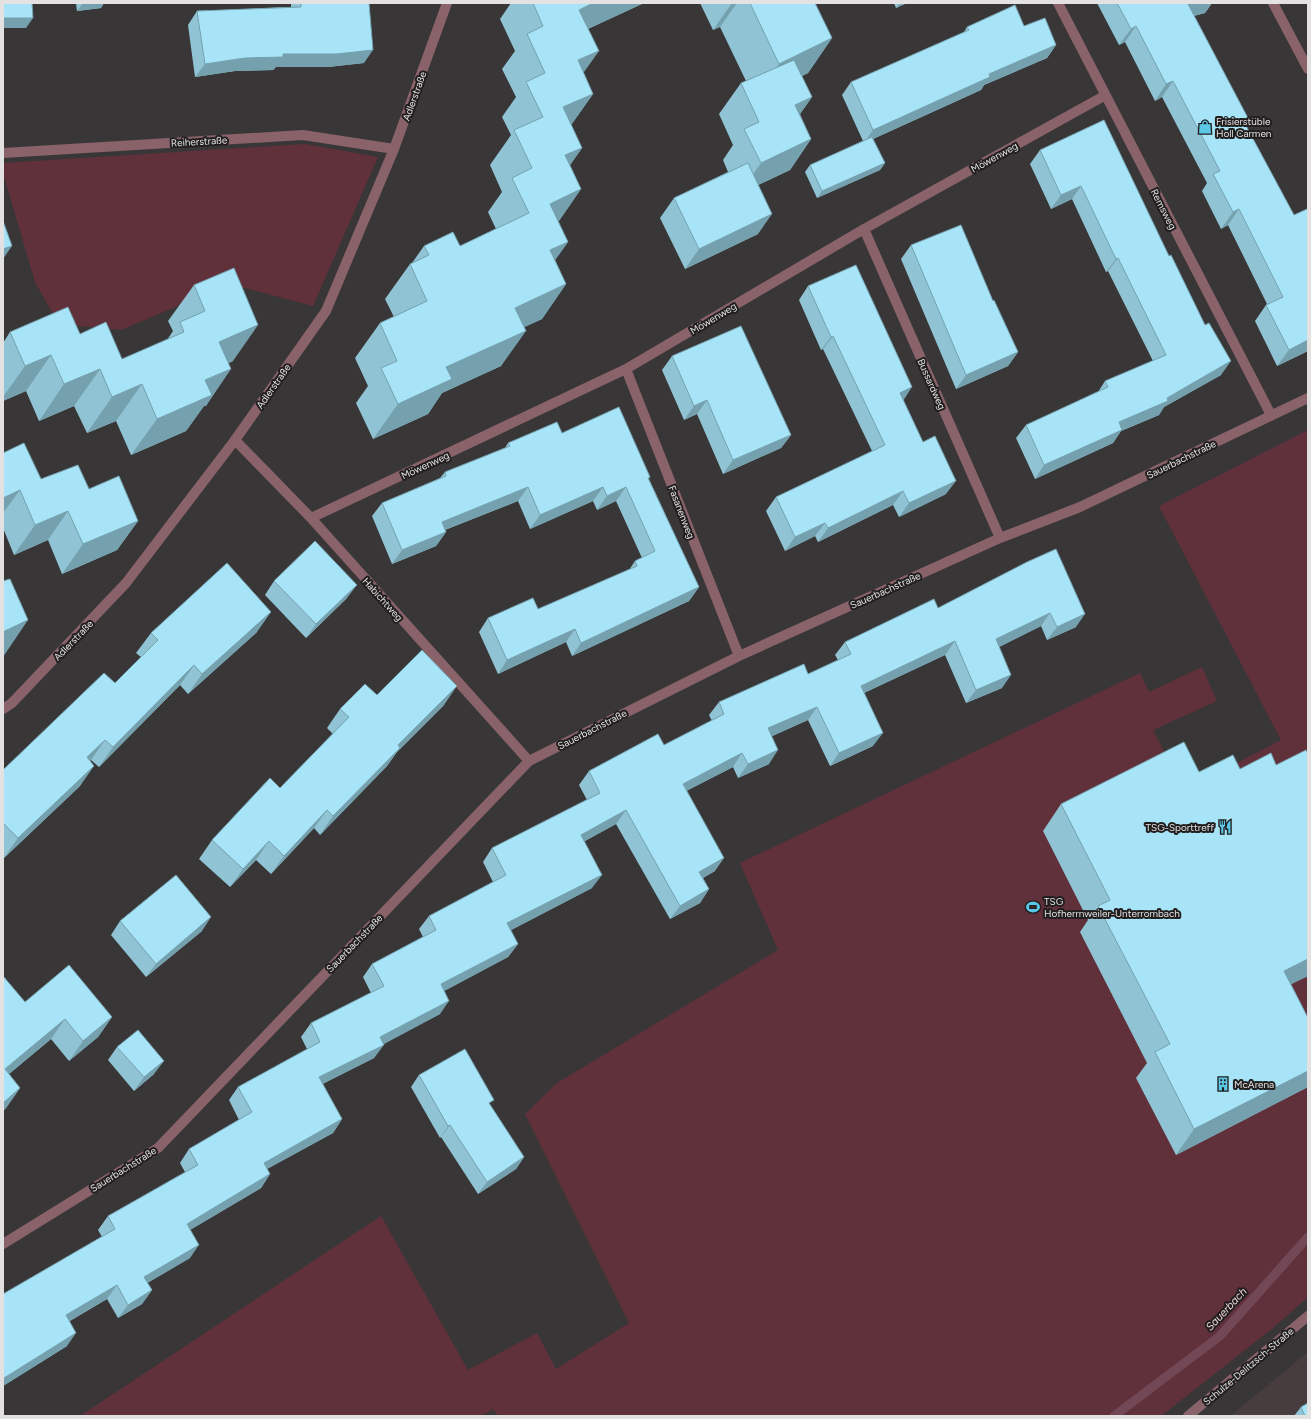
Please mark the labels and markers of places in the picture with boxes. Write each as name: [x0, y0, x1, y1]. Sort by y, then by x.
place label: Frisierstüble Holl Carmen: [1216, 115, 1272, 140]
shop icon: Frisierstüble Holl Carmen: [1197, 119, 1213, 135]
restaurant icon: TSG-Sporttreff: [1217, 819, 1233, 835]
place label: TSG-Sporttreff: [1146, 821, 1214, 834]
place label: TSG Hofherrnweiler-Unterrombach: [1044, 895, 1180, 920]
sports icon: TSG Hofherrnweiler-Unterrombach: [1025, 899, 1041, 915]
building icon: McArena: [1215, 1076, 1231, 1092]
place label: McArena: [1234, 1078, 1274, 1091]

